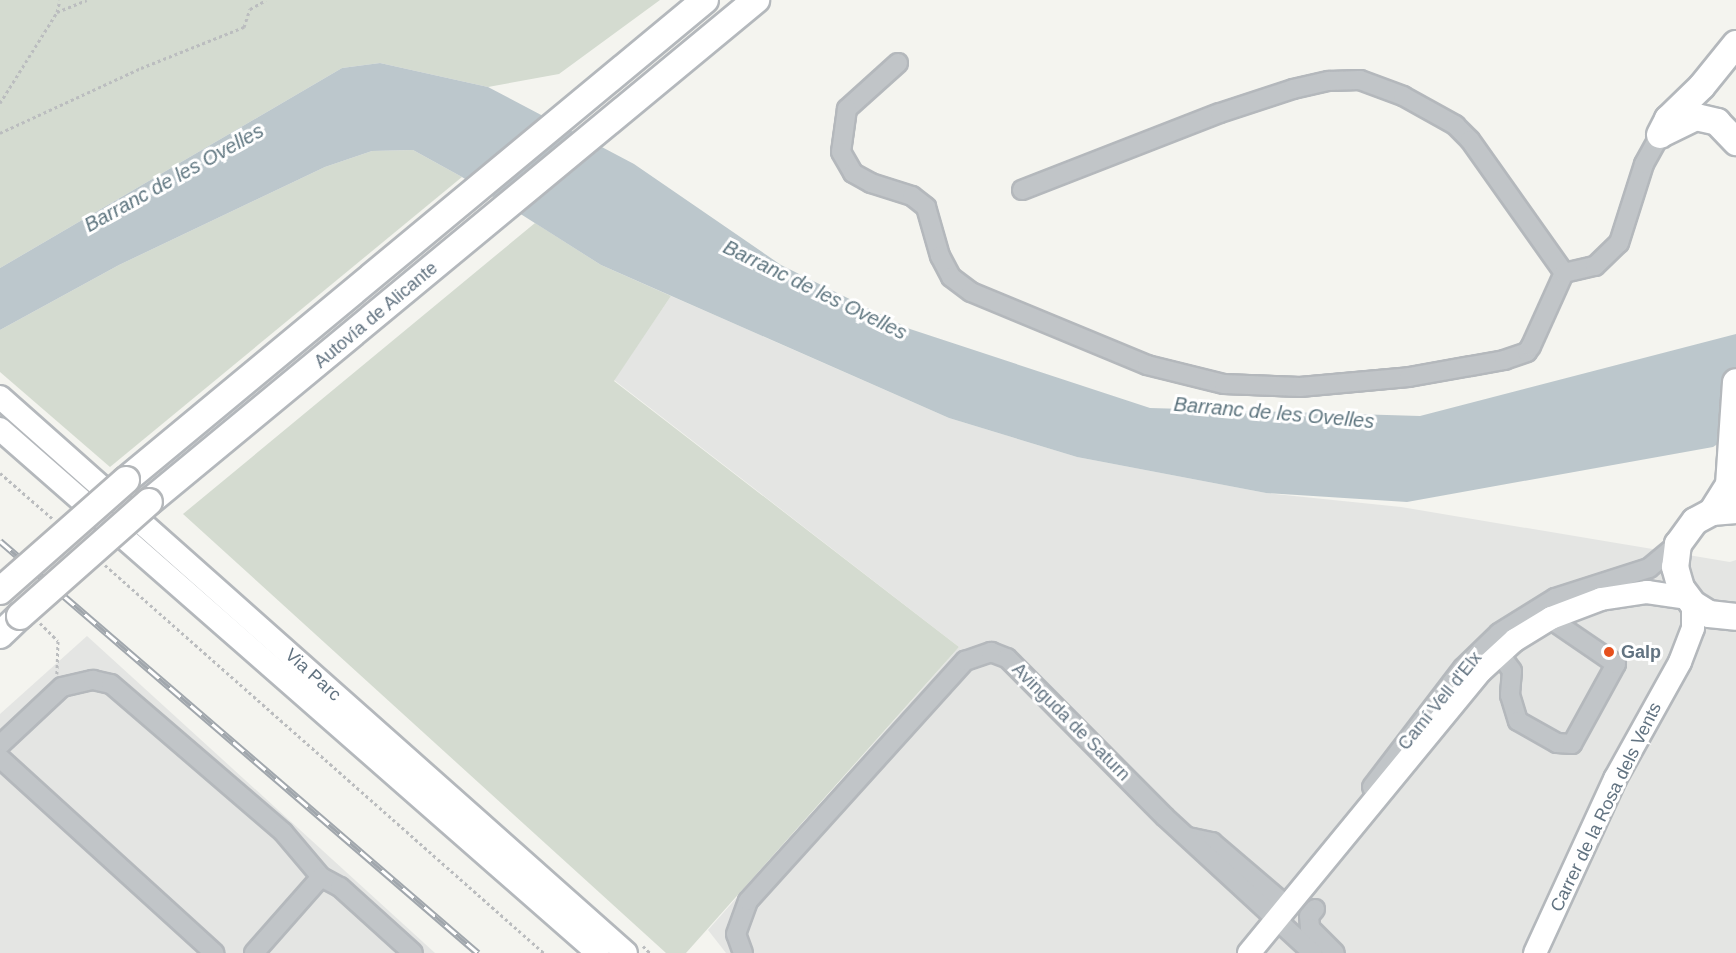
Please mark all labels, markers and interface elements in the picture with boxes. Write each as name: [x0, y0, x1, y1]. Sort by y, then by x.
water label: Barranc de les Ovelles: [80, 119, 268, 237]
water label: Barranc de les Ovelles: [719, 235, 911, 345]
street label: Autovía de Alicante: [310, 257, 442, 373]
water label: Barranc de les Ovelles: [1173, 392, 1375, 434]
place label: Galp: [1621, 641, 1661, 663]
street label: Via Parc: [281, 644, 345, 706]
marker: Galp: [1602, 645, 1616, 659]
street label: Camí Vell d'Elx: [1394, 647, 1486, 755]
street label: Avinguda de Saturn: [1008, 659, 1134, 785]
street label: Carrer de la Rosa dels Vents: [1546, 699, 1666, 915]

